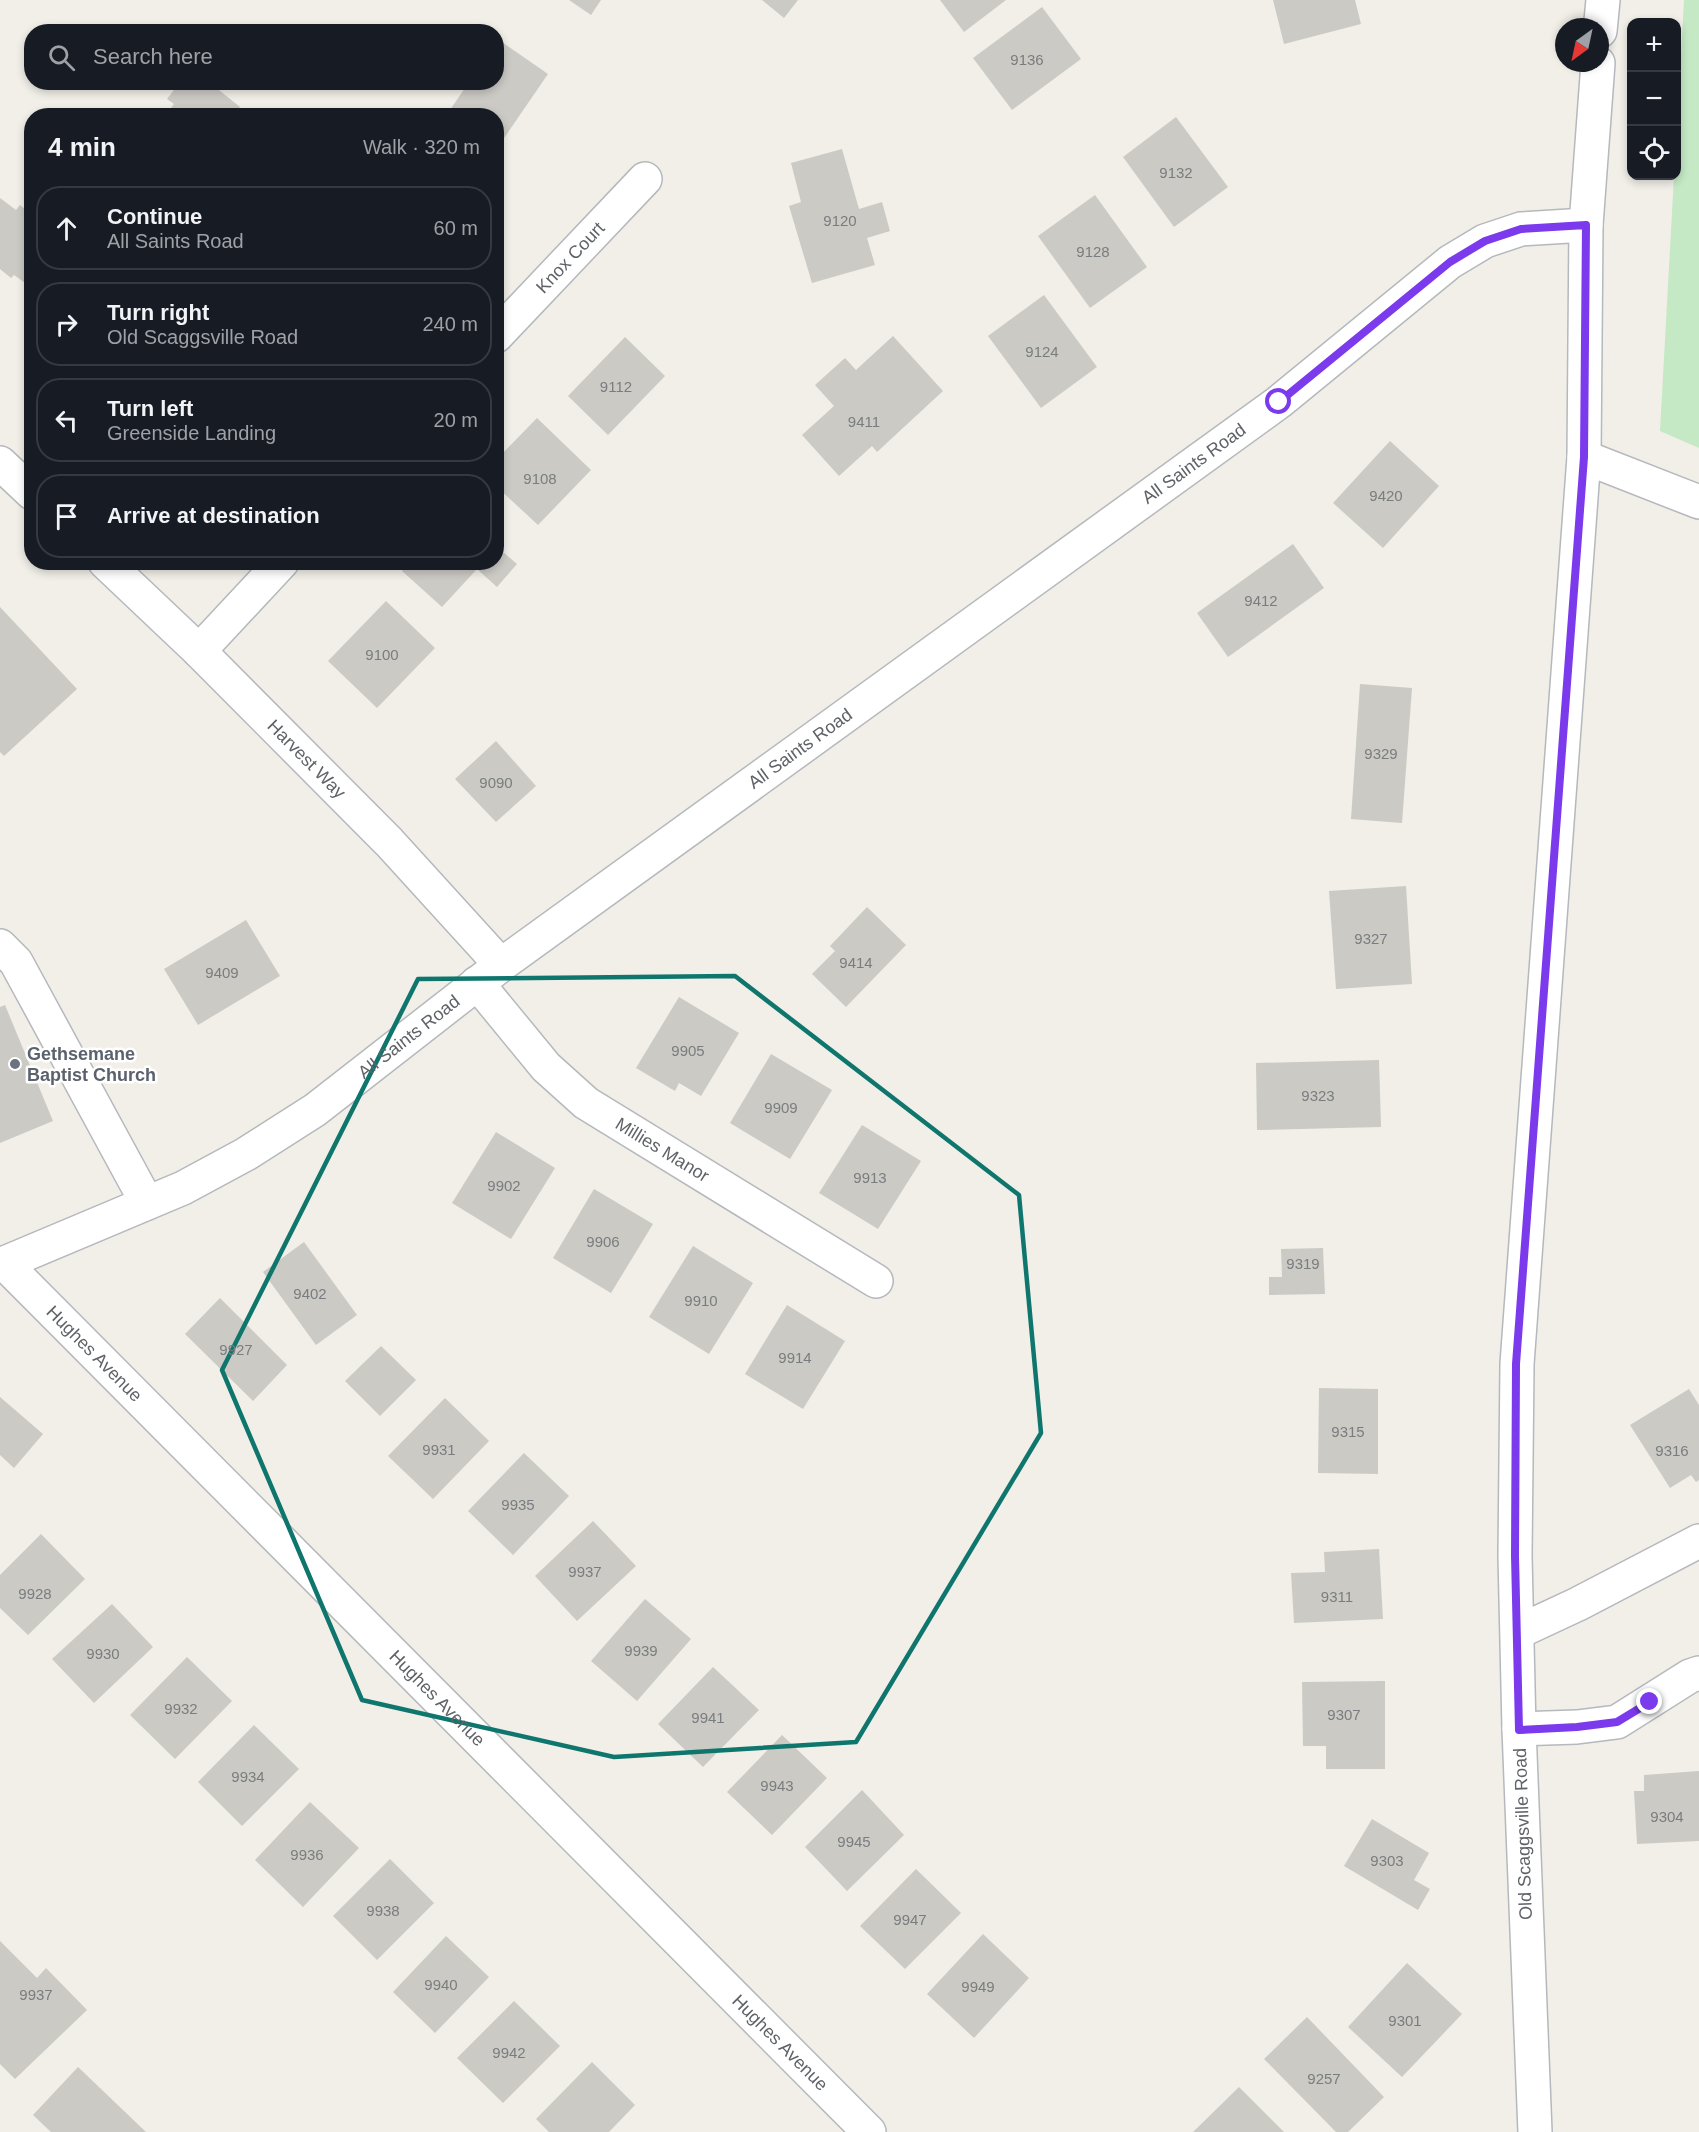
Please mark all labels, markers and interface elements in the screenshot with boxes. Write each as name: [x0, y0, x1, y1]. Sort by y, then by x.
north arrow: [1555, 18, 1609, 72]
map controls: [1627, 18, 1681, 180]
button: +: [1627, 18, 1681, 72]
search box: [24, 24, 504, 90]
icon: search: [45, 41, 78, 74]
text: Search here: [93, 44, 213, 69]
house number: 9136: [1010, 51, 1044, 68]
button: −: [1627, 72, 1681, 126]
button: locate: [1627, 126, 1681, 180]
text: 4 min: [48, 132, 116, 162]
text: Walk · 320 m: [363, 136, 480, 158]
house number: 9132: [1159, 164, 1193, 181]
text: Continue: [107, 204, 202, 229]
icon: ahead: [50, 212, 83, 245]
house number: 9120: [823, 212, 857, 229]
text: 60 m: [434, 217, 478, 239]
street label: Knox Court: [532, 218, 609, 297]
text: All Saints Road: [107, 230, 244, 252]
house number: 9128: [1076, 243, 1110, 260]
text: Turn right: [107, 300, 209, 325]
icon: right: [50, 308, 83, 341]
text: 240 m: [422, 313, 478, 335]
text: Old Scaggsville Road: [107, 326, 298, 348]
house number: 9124: [1025, 343, 1059, 360]
house number: 9112: [600, 378, 632, 395]
route start: [1265, 388, 1291, 414]
text: Turn left: [107, 396, 193, 421]
icon: left: [50, 404, 83, 437]
text: 20 m: [434, 409, 478, 431]
house number: 9411: [848, 413, 880, 430]
street label: All Saints Road: [1138, 419, 1250, 508]
text: Greenside Landing: [107, 422, 276, 444]
house number: 9108: [523, 470, 557, 487]
house number: 9420: [1369, 487, 1403, 504]
icon: arrive: [50, 500, 83, 533]
text: Arrive at destination: [107, 503, 320, 528]
house number: 9412: [1244, 592, 1278, 609]
house number: 9100: [365, 646, 399, 663]
street label: All Saints Road: [744, 704, 856, 793]
street label: Harvest Way: [263, 716, 350, 803]
house number: 9329: [1364, 745, 1398, 762]
house number: 9090: [479, 774, 513, 791]
house number: 9327: [1354, 930, 1388, 947]
house number: 9414: [839, 954, 873, 971]
house number: 9409: [205, 964, 239, 981]
street label: All Saints Road: [354, 991, 464, 1083]
house number: 9905: [671, 1042, 705, 1059]
place label: Gethsemane Baptist Church: [27, 1044, 156, 1085]
marker: Gethsemane Baptist Church: [8, 1057, 22, 1071]
house number: 9323: [1301, 1087, 1335, 1104]
house number: 9909: [764, 1099, 798, 1116]
street label: Millies Manor: [612, 1114, 713, 1186]
house number: 9913: [853, 1169, 887, 1186]
house number: 9902: [487, 1177, 521, 1194]
house number: 9906: [586, 1233, 620, 1250]
house number: 9319: [1286, 1255, 1320, 1272]
house number: 9402: [293, 1285, 327, 1302]
house number: 9910: [684, 1292, 718, 1309]
street label: Hughes Avenue: [42, 1302, 146, 1406]
house number: 9927: [219, 1341, 253, 1358]
house number: 9914: [778, 1349, 812, 1366]
house number: 9315: [1331, 1423, 1365, 1440]
house number: 9931: [422, 1441, 456, 1458]
house number: 9316: [1655, 1442, 1689, 1459]
house number: 9935: [501, 1496, 535, 1513]
house number: 9937: [568, 1563, 602, 1580]
house number: 9928: [18, 1585, 52, 1602]
house number: 9311: [1321, 1588, 1353, 1605]
house number: 9939: [624, 1642, 658, 1659]
house number: 9930: [86, 1645, 120, 1662]
street label: Hughes Avenue: [385, 1646, 489, 1750]
route end: [1636, 1688, 1662, 1714]
house number: 9932: [164, 1700, 198, 1717]
house number: 9307: [1327, 1706, 1361, 1723]
house number: 9941: [691, 1709, 725, 1726]
street label: Old Scaggsville Road: [1510, 1748, 1536, 1920]
house number: 9934: [231, 1768, 265, 1785]
house number: 9943: [760, 1777, 794, 1794]
house number: 9304: [1650, 1808, 1684, 1825]
house number: 9945: [837, 1833, 871, 1850]
house number: 9936: [290, 1846, 324, 1863]
house number: 9303: [1370, 1852, 1404, 1869]
house number: 9938: [366, 1902, 400, 1919]
house number: 9947: [893, 1911, 927, 1928]
house number: 9940: [424, 1976, 458, 1993]
house number: 9949: [961, 1978, 995, 1995]
house number: 9937: [19, 1986, 53, 2003]
street label: Hughes Avenue: [728, 1991, 832, 2095]
house number: 9301: [1388, 2012, 1422, 2029]
house number: 9942: [492, 2044, 526, 2061]
house number: 9257: [1307, 2070, 1341, 2087]

